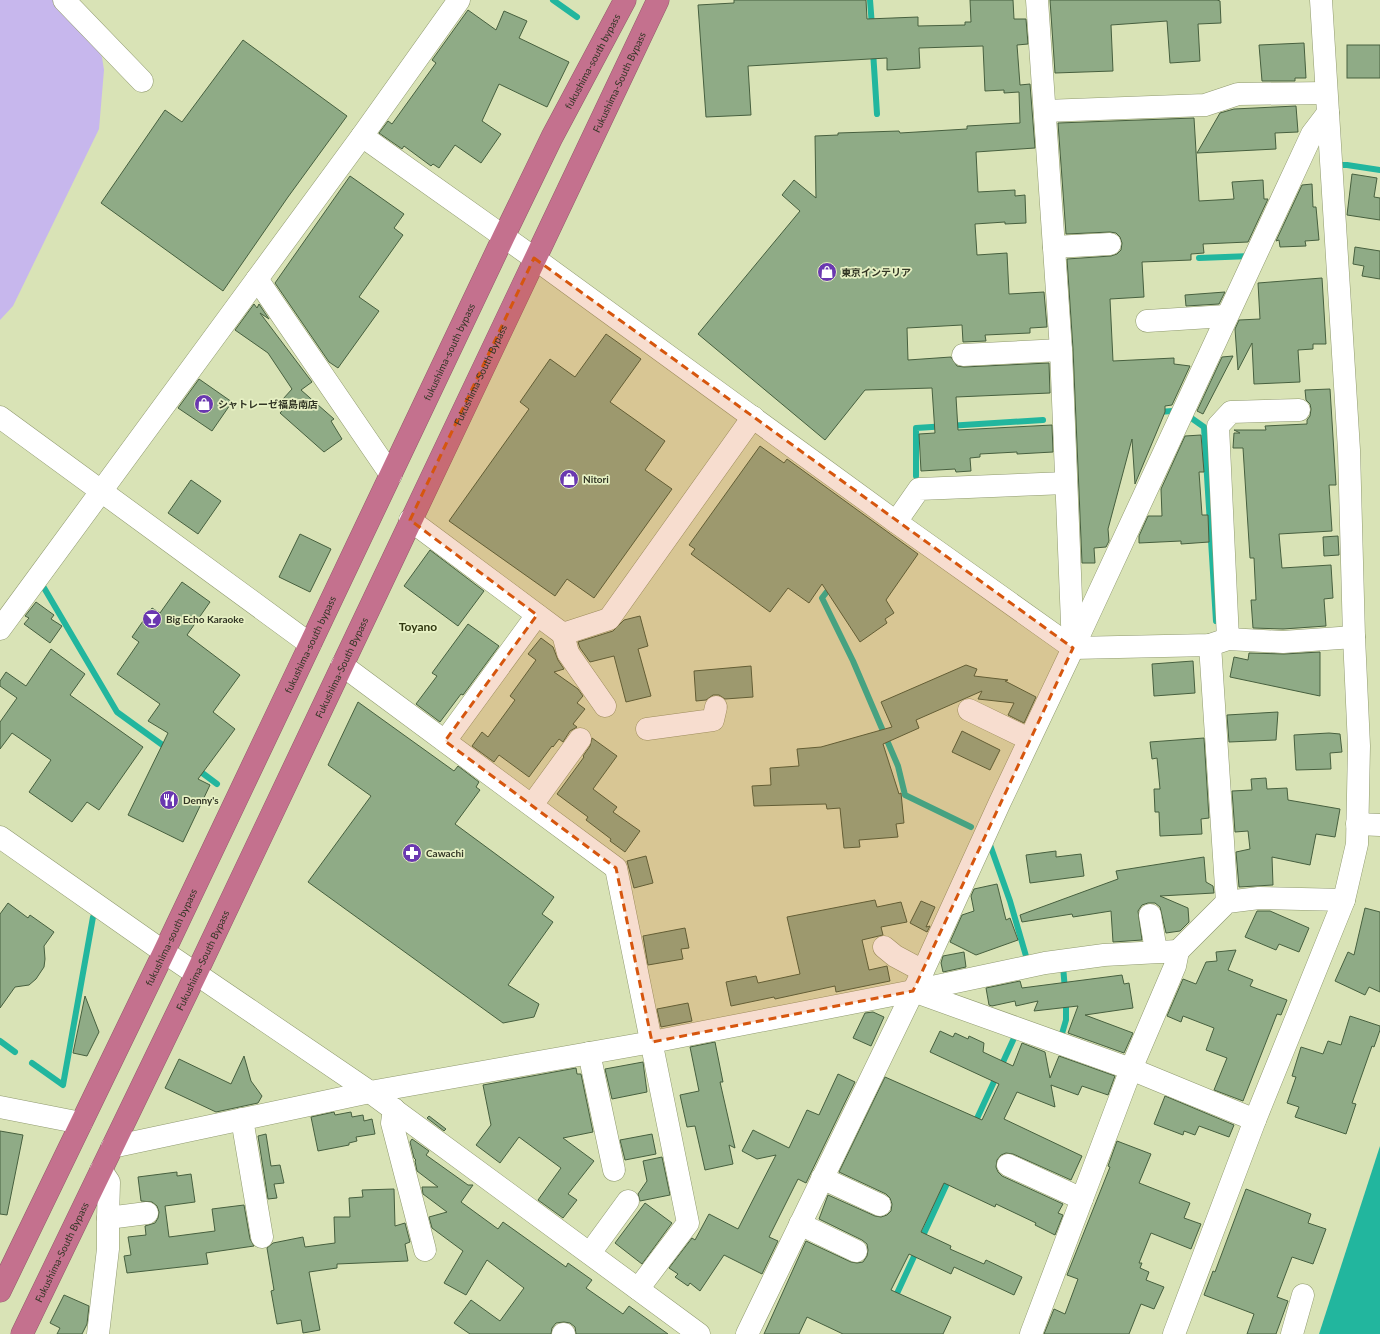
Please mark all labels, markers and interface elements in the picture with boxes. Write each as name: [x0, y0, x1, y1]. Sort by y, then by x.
street label: fukushima-south bypass: [562, 12, 623, 111]
street label: Fukushima-South Bypass: [590, 30, 648, 134]
shop icon: 東京インテリア: [816, 261, 838, 283]
place label: 東京インテリア: [841, 266, 911, 278]
street label: fukushima-south bypass: [421, 301, 477, 402]
street label: Fukushima-South Bypass: [451, 323, 509, 427]
shop icon: シャトレーゼ福島南店: [193, 393, 215, 415]
place label: シャトレーゼ福島南店: [218, 398, 318, 410]
shop icon: Nitori: [558, 468, 580, 490]
place label: Nitori: [583, 473, 609, 485]
street label: fukushima-south bypass: [282, 594, 338, 695]
bar icon: Big Echo Karaoke: [141, 608, 163, 630]
place label: Big Echo Karaoke: [166, 613, 244, 625]
street label: Fukushima-South Bypass: [312, 615, 370, 720]
district label: Toyano: [399, 619, 437, 634]
restaurant icon: Denny's: [158, 789, 180, 811]
place label: Denny's: [183, 794, 219, 806]
pharmacy icon: Cawachi: [401, 842, 423, 864]
place label: Cawachi: [426, 847, 464, 859]
street label: fukushima-south bypass: [143, 887, 199, 988]
street label: Fukushima-South Bypass: [173, 908, 231, 1012]
street label: Fukushima-South Bypass: [32, 1200, 91, 1304]

